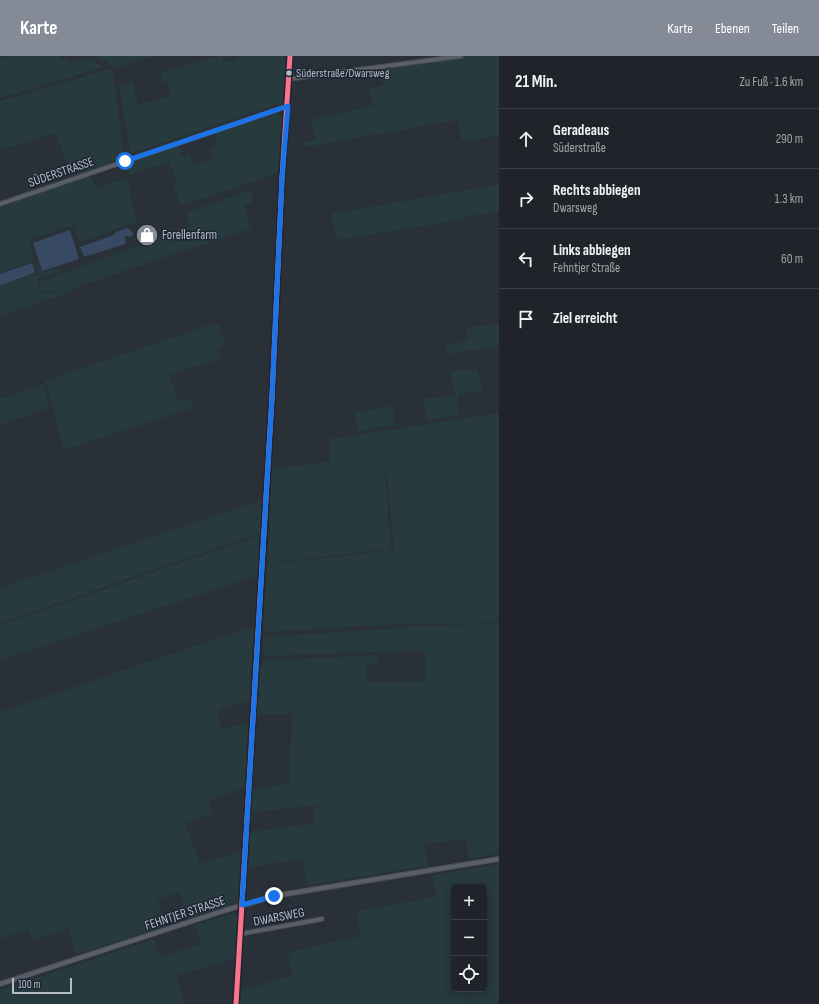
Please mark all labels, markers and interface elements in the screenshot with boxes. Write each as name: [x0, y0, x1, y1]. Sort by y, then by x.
text: Karte: [20, 17, 57, 40]
text: Karte: [667, 20, 693, 37]
text: Ebenen: [715, 20, 750, 37]
text: Teilen: [772, 20, 799, 37]
place label: Süderstraße/Dwarsweg: [296, 66, 390, 81]
marker: Süderstraße/Dwarsweg: [284, 68, 294, 78]
text: 21 Min.: [515, 72, 557, 92]
text: Zu Fuß · 1.6 km: [740, 74, 803, 90]
text: Geradeaus: [553, 121, 609, 140]
icon: ahead: [515, 128, 537, 150]
text: 290 m: [776, 131, 803, 147]
text: Süderstraße: [553, 140, 606, 156]
street label: SÜDERSTRASSE: [26, 152, 96, 191]
route start: [116, 152, 134, 170]
text: Rechts abbiegen: [553, 181, 641, 200]
icon: right: [515, 188, 537, 210]
text: 1.3 km: [775, 191, 803, 207]
text: Dwarsweg: [553, 200, 597, 216]
shop icon: Forellenfarm: [134, 222, 160, 248]
place label: Forellenfarm: [162, 227, 217, 243]
text: Links abbiegen: [553, 241, 631, 260]
icon: left: [515, 248, 537, 270]
text: 60 m: [781, 251, 803, 267]
text: Fehntjer Straße: [553, 260, 620, 276]
icon: arrive: [515, 308, 537, 330]
text: Ziel erreicht: [553, 309, 617, 328]
map controls: [451, 884, 487, 992]
button: +: [451, 884, 487, 920]
route end: [265, 887, 283, 905]
street label: FEHNTJER STRASSE: [143, 892, 227, 934]
street label: DWARSWEG: [252, 904, 306, 930]
button: −: [451, 920, 487, 956]
button: locate: [451, 956, 487, 992]
scale bar: [12, 976, 72, 995]
text: 100 m: [18, 978, 40, 991]

